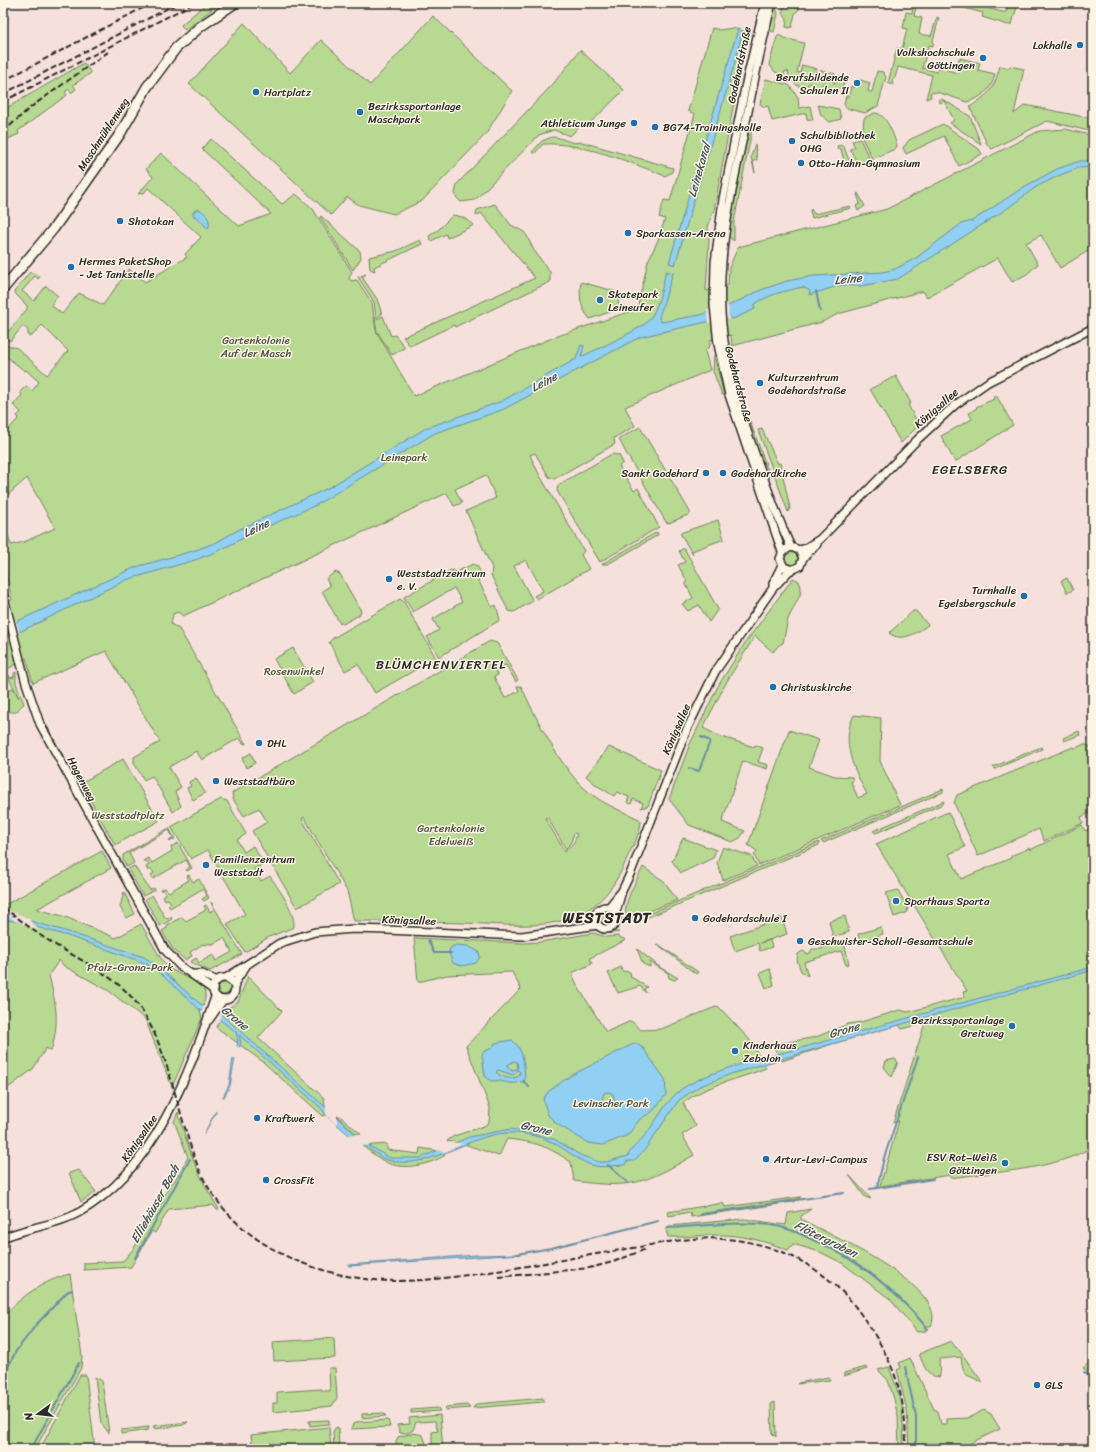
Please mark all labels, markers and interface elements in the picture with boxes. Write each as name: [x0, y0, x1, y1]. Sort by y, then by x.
street label: Godehardstraße: [722, 25, 757, 105]
place label: Lokhalle: [1033, 36, 1073, 55]
marker: Lokhalle: [1075, 40, 1085, 50]
place label: Volkshochschule Göttingen: [897, 43, 975, 75]
marker: Volkshochschule Göttingen: [978, 53, 988, 63]
place label: Berufsbildende Schulen II: [776, 68, 850, 100]
marker: Berufsbildende Schulen II: [852, 78, 862, 88]
place label: Hartplatz: [264, 83, 312, 102]
marker: Hartplatz: [251, 87, 261, 97]
street label: Maschmühlenweg: [72, 93, 135, 175]
place label: Bezirkssportanlage Maschpark: [368, 97, 462, 129]
marker: Bezirkssportanlage Maschpark: [355, 107, 365, 117]
place label: Athleticum Junge: [540, 114, 626, 133]
marker: Athleticum Junge: [629, 118, 639, 128]
place label: BG74-Trainingshalle: [663, 118, 762, 137]
marker: BG74-Trainingshalle: [650, 122, 660, 132]
place label: Schulbibliothek OHG: [800, 126, 876, 158]
marker: Schulbibliothek OHG: [787, 136, 797, 146]
water label: Leinekanal: [681, 138, 718, 200]
place label: Otto-Hahn-Gymnasium: [809, 154, 921, 173]
marker: Otto-Hahn-Gymnasium: [796, 158, 806, 168]
place label: Shotokan: [128, 212, 174, 231]
marker: Shotokan: [115, 216, 125, 226]
place label: Sparkassen-Arena: [636, 224, 726, 243]
marker: Sparkassen-Arena: [623, 228, 633, 238]
place label: Hermes PaketShop - Jet Tankstelle: [79, 252, 171, 284]
marker: Hermes PaketShop - Jet Tankstelle: [66, 262, 76, 272]
water label: Leine: [833, 267, 864, 291]
place label: Skatepark Leineufer: [608, 285, 659, 317]
marker: Skatepark Leineufer: [595, 295, 605, 305]
park label: Gartenkolonie Auf der Masch: [220, 331, 291, 363]
street label: Godehardstraße: [719, 344, 758, 425]
water label: Leine: [527, 365, 562, 398]
place label: Kulturzentrum Godehardstraße: [768, 368, 847, 400]
marker: Kulturzentrum Godehardstraße: [755, 378, 765, 388]
street label: Königsallee: [910, 383, 963, 433]
park label: Leinepark: [381, 448, 427, 467]
district label: EGELSBERG: [932, 458, 1008, 481]
place label: Sankt Godehard: [621, 464, 699, 483]
place label: Godehardkirche: [731, 464, 807, 483]
marker: Sankt Godehard: [701, 468, 711, 478]
marker: Godehardkirche: [718, 468, 728, 478]
water label: Leine: [239, 512, 274, 544]
place label: Weststadtzentrum e. V.: [397, 564, 486, 596]
marker: Weststadtzentrum e. V.: [384, 574, 394, 584]
place label: Turnhalle Egelsbergschule: [938, 581, 1017, 613]
marker: Turnhalle Egelsbergschule: [1019, 591, 1029, 601]
district label: BLÜMCHENVIERTEL: [376, 653, 506, 676]
park label: Rosenwinkel: [264, 662, 325, 681]
place label: Christuskirche: [781, 678, 852, 697]
marker: Christuskirche: [768, 682, 778, 692]
street label: Königsallee: [657, 700, 696, 758]
place label: DHL: [267, 734, 287, 753]
marker: DHL: [254, 738, 264, 748]
street label: Hagenweg: [62, 753, 102, 806]
place label: Weststadtbüro: [224, 772, 296, 791]
marker: Weststadtbüro: [211, 776, 221, 786]
park label: Weststadtplatz: [91, 806, 165, 825]
park label: Gartenkolonie Edelweiß: [417, 819, 486, 851]
place label: Familienzentrum Weststadt: [214, 850, 295, 882]
marker: Familienzentrum Weststadt: [201, 860, 211, 870]
place label: Sporthaus Sparta: [904, 892, 990, 911]
marker: Sporthaus Sparta: [891, 896, 901, 906]
district label: WESTSTADT: [562, 905, 652, 931]
place label: Godehardschule I: [703, 909, 787, 928]
street label: Königsallee: [382, 910, 437, 931]
marker: Godehardschule I: [690, 913, 700, 923]
place label: Geschwister-Scholl-Gesamtschule: [808, 932, 974, 951]
marker: Geschwister-Scholl-Gesamtschule: [795, 936, 805, 946]
park label: Pfalz-Grona-Park: [87, 958, 173, 977]
water label: Grone: [216, 1000, 255, 1037]
place label: Bezirkssportanlage Greitweg: [911, 1011, 1005, 1043]
water label: Grone: [826, 1015, 864, 1045]
marker: Bezirkssportanlage Greitweg: [1007, 1021, 1017, 1031]
place label: Kinderhaus Zebolon: [743, 1036, 798, 1068]
marker: Kinderhaus Zebolon: [730, 1046, 740, 1056]
park label: Levinscher Park: [573, 1094, 649, 1113]
place label: Kraftwerk: [265, 1109, 315, 1128]
street label: Königsallee: [116, 1110, 163, 1166]
marker: Kraftwerk: [252, 1113, 262, 1123]
water label: Grone: [518, 1114, 555, 1143]
place label: ESV Rot–Weìß Göttingen: [927, 1148, 997, 1180]
place label: Artur-Levi-Campus: [773, 1150, 869, 1169]
marker: Artur-Levi-Campus: [761, 1154, 771, 1164]
marker: ESV Rot–Weìß Göttingen: [1000, 1158, 1010, 1168]
water label: Elliehäuser Bach: [124, 1159, 187, 1248]
place label: CrossFit: [274, 1171, 315, 1190]
marker: CrossFit: [261, 1175, 271, 1185]
water label: Flötergraben: [791, 1214, 863, 1264]
place label: GLS: [1045, 1376, 1063, 1395]
marker: GLS: [1032, 1380, 1042, 1390]
north arrow: [18, 1394, 58, 1434]
text: N: [19, 1410, 39, 1424]

